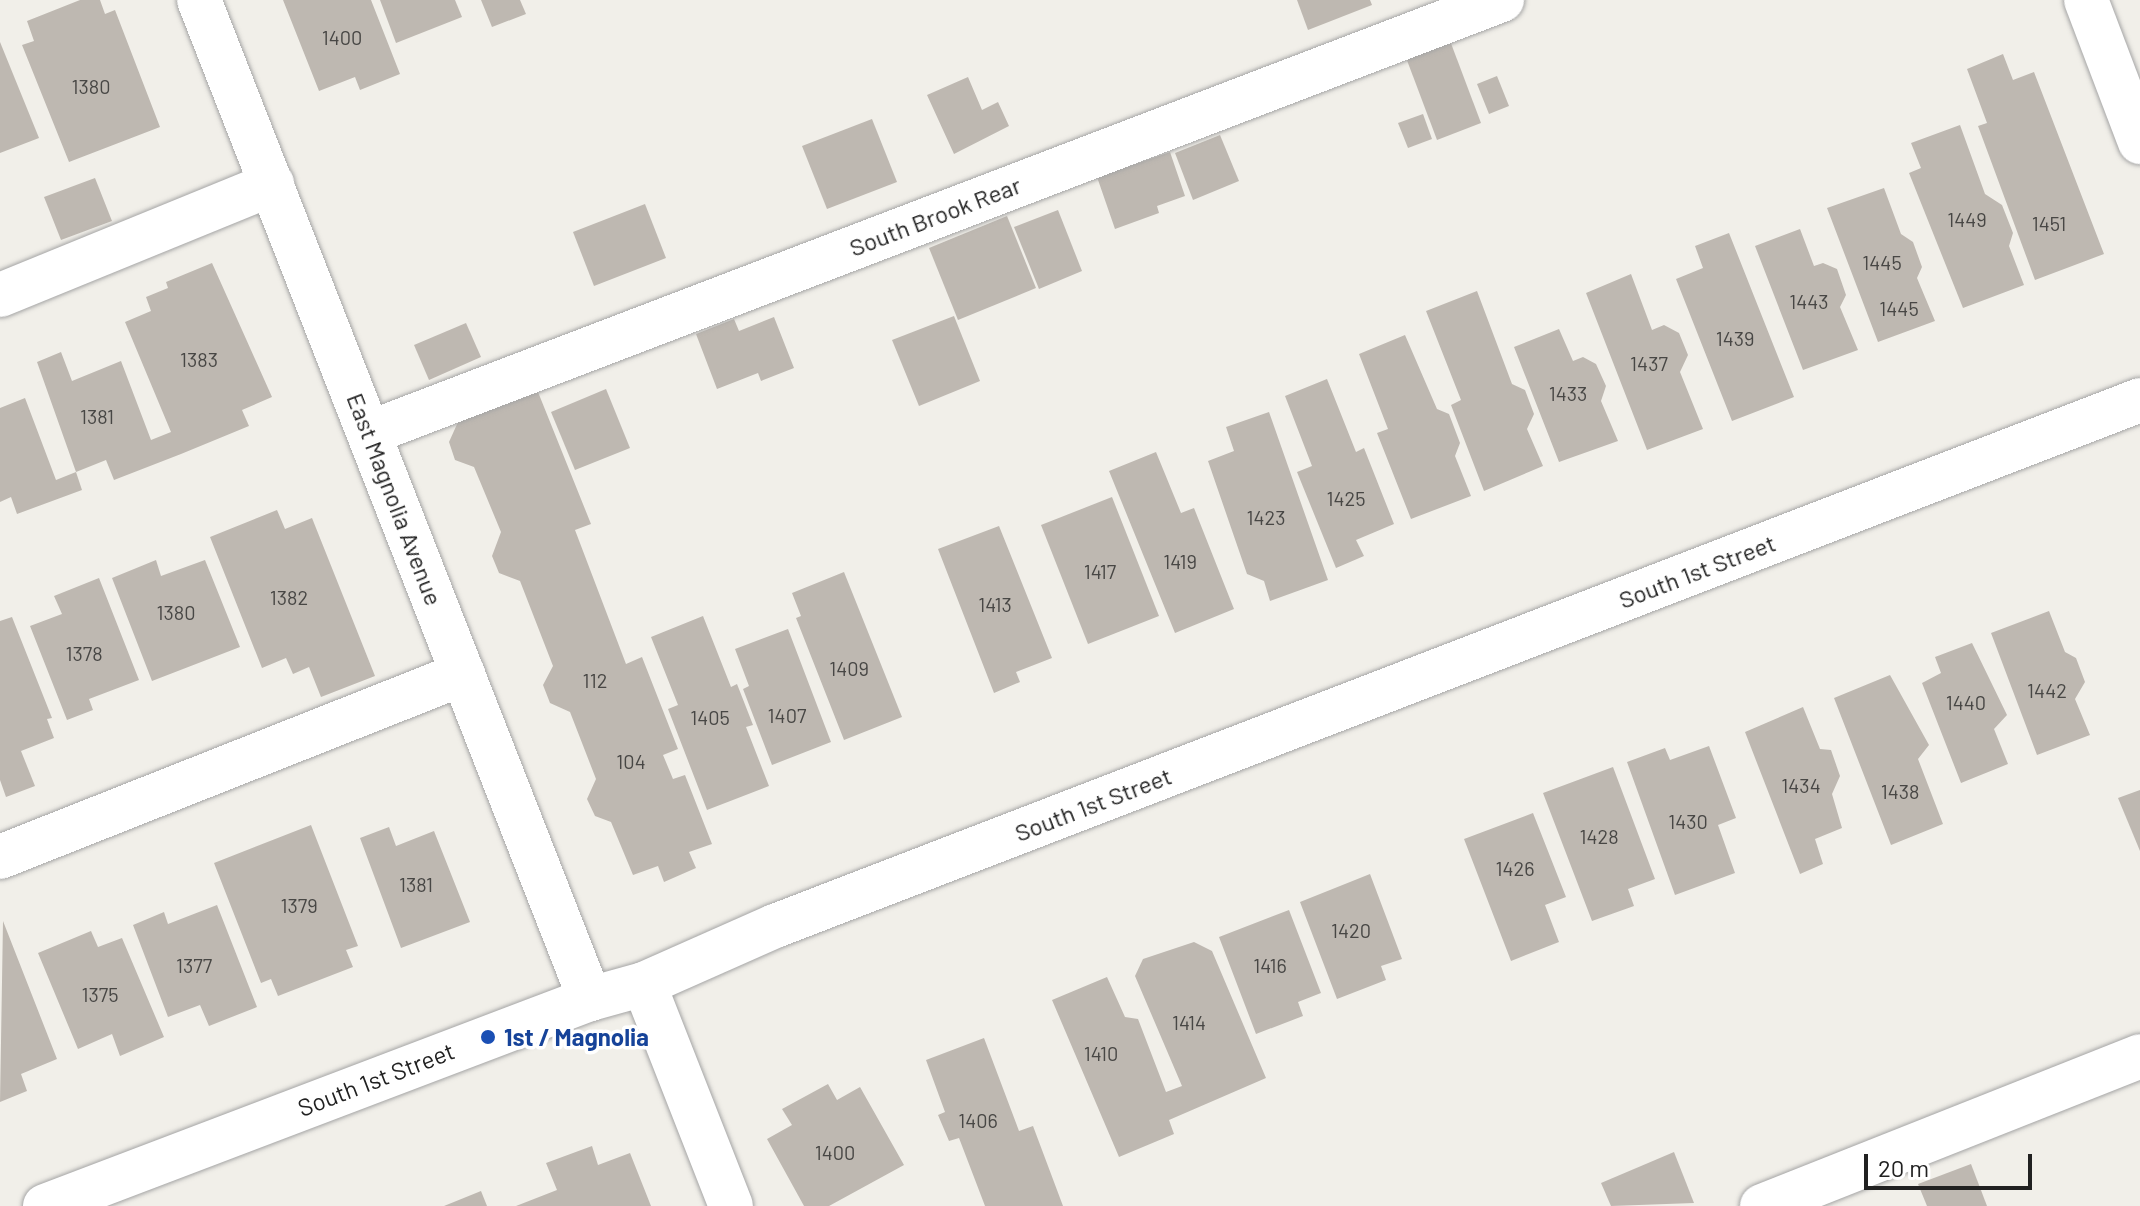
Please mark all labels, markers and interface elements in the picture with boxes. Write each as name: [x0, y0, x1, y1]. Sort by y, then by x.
house number: 1400: [322, 25, 362, 49]
house number: 1380: [71, 74, 111, 98]
street label: South Brook Rear: [845, 170, 1025, 262]
house number: 1449: [1947, 207, 1987, 231]
house number: 1451: [2032, 211, 2066, 235]
house number: 1445: [1862, 250, 1902, 274]
house number: 1443: [1789, 289, 1829, 313]
house number: 1445: [1879, 296, 1919, 320]
house number: 1439: [1716, 326, 1754, 350]
house number: 1383: [180, 347, 218, 371]
house number: 1437: [1630, 351, 1668, 375]
house number: 1433: [1549, 381, 1587, 405]
street label: East Magnolia Avenue: [341, 389, 449, 609]
house number: 1381: [80, 404, 114, 428]
house number: 1425: [1326, 486, 1366, 510]
house number: 1423: [1247, 505, 1285, 529]
street label: South 1st Street: [1615, 528, 1779, 614]
house number: 1419: [1163, 549, 1197, 573]
house number: 1417: [1084, 559, 1116, 583]
house number: 1382: [270, 585, 308, 609]
house number: 1413: [978, 592, 1012, 616]
house number: 1380: [156, 600, 196, 624]
house number: 1378: [65, 641, 103, 665]
house number: 1409: [829, 656, 869, 680]
house number: 112: [583, 668, 607, 692]
house number: 1442: [2027, 678, 2067, 702]
house number: 1440: [1946, 690, 1986, 714]
house number: 1407: [768, 703, 806, 727]
house number: 1405: [690, 705, 730, 729]
house number: 104: [616, 749, 646, 773]
street label: South 1st Street: [1011, 761, 1175, 847]
house number: 1434: [1781, 773, 1821, 797]
house number: 1438: [1881, 779, 1919, 803]
house number: 1430: [1668, 809, 1708, 833]
house number: 1428: [1579, 824, 1619, 848]
house number: 1426: [1495, 856, 1535, 880]
house number: 1381: [399, 872, 433, 896]
house number: 1379: [280, 893, 318, 917]
house number: 1420: [1331, 918, 1371, 942]
house number: 1377: [176, 953, 212, 977]
house number: 1416: [1253, 953, 1287, 977]
house number: 1375: [81, 982, 119, 1006]
house number: 1414: [1172, 1010, 1206, 1034]
place label: 1st / Magnolia: [504, 1023, 649, 1051]
marker: 1st / Magnolia: [479, 1028, 497, 1046]
street label: South 1st Street: [294, 1036, 458, 1122]
house number: 1410: [1084, 1041, 1118, 1065]
house number: 1406: [958, 1108, 998, 1132]
scale bar: [1868, 1138, 2036, 1188]
house number: 1400: [815, 1140, 855, 1164]
text: 20 m: [1878, 1153, 1929, 1182]

